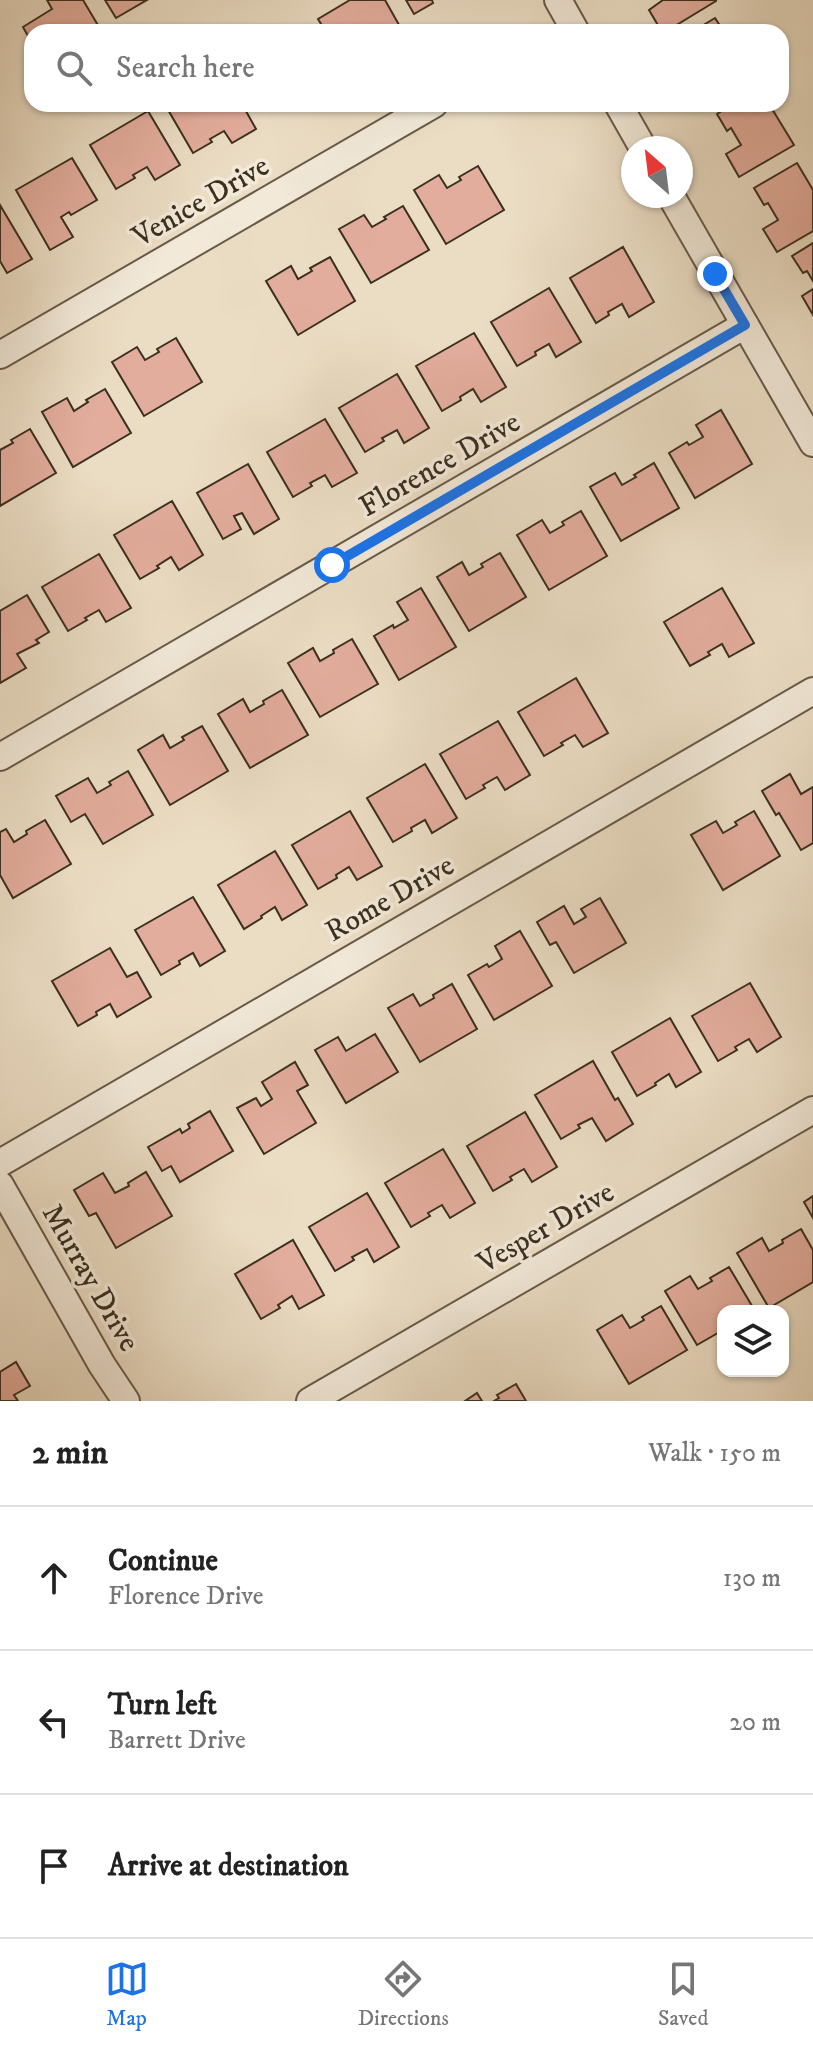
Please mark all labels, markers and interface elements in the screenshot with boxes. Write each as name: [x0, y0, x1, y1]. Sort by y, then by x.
search box: [24, 24, 789, 112]
icon: search: [52, 46, 96, 90]
text: Search here: [116, 50, 255, 87]
north arrow: [621, 136, 693, 208]
street label: Venice Drive: [125, 148, 276, 256]
route end: [697, 256, 733, 292]
street label: Florence Drive: [353, 404, 527, 526]
route start: [314, 547, 350, 583]
street label: Rome Drive: [319, 847, 461, 951]
street label: Vesper Drive: [470, 1174, 621, 1282]
street label: Murray Drive: [33, 1198, 147, 1358]
map controls: [717, 1305, 789, 1377]
button: layers: [717, 1305, 789, 1377]
text: 2 min: [32, 1432, 108, 1474]
text: Walk · 150 m: [648, 1437, 781, 1470]
text: Continue: [108, 1543, 218, 1580]
icon: ahead: [32, 1556, 76, 1600]
text: 130 m: [723, 1562, 781, 1595]
text: Florence Drive: [108, 1580, 264, 1613]
text: Turn left: [108, 1687, 217, 1724]
icon: left: [32, 1700, 76, 1744]
text: 20 m: [729, 1706, 781, 1739]
text: Barrett Drive: [108, 1724, 246, 1757]
icon: arrive: [32, 1844, 76, 1888]
text: Arrive at destination: [108, 1848, 349, 1885]
tab: Map: [105, 1957, 149, 2032]
tab: Directions: [358, 1957, 449, 2032]
tab: Saved: [658, 1957, 708, 2032]

